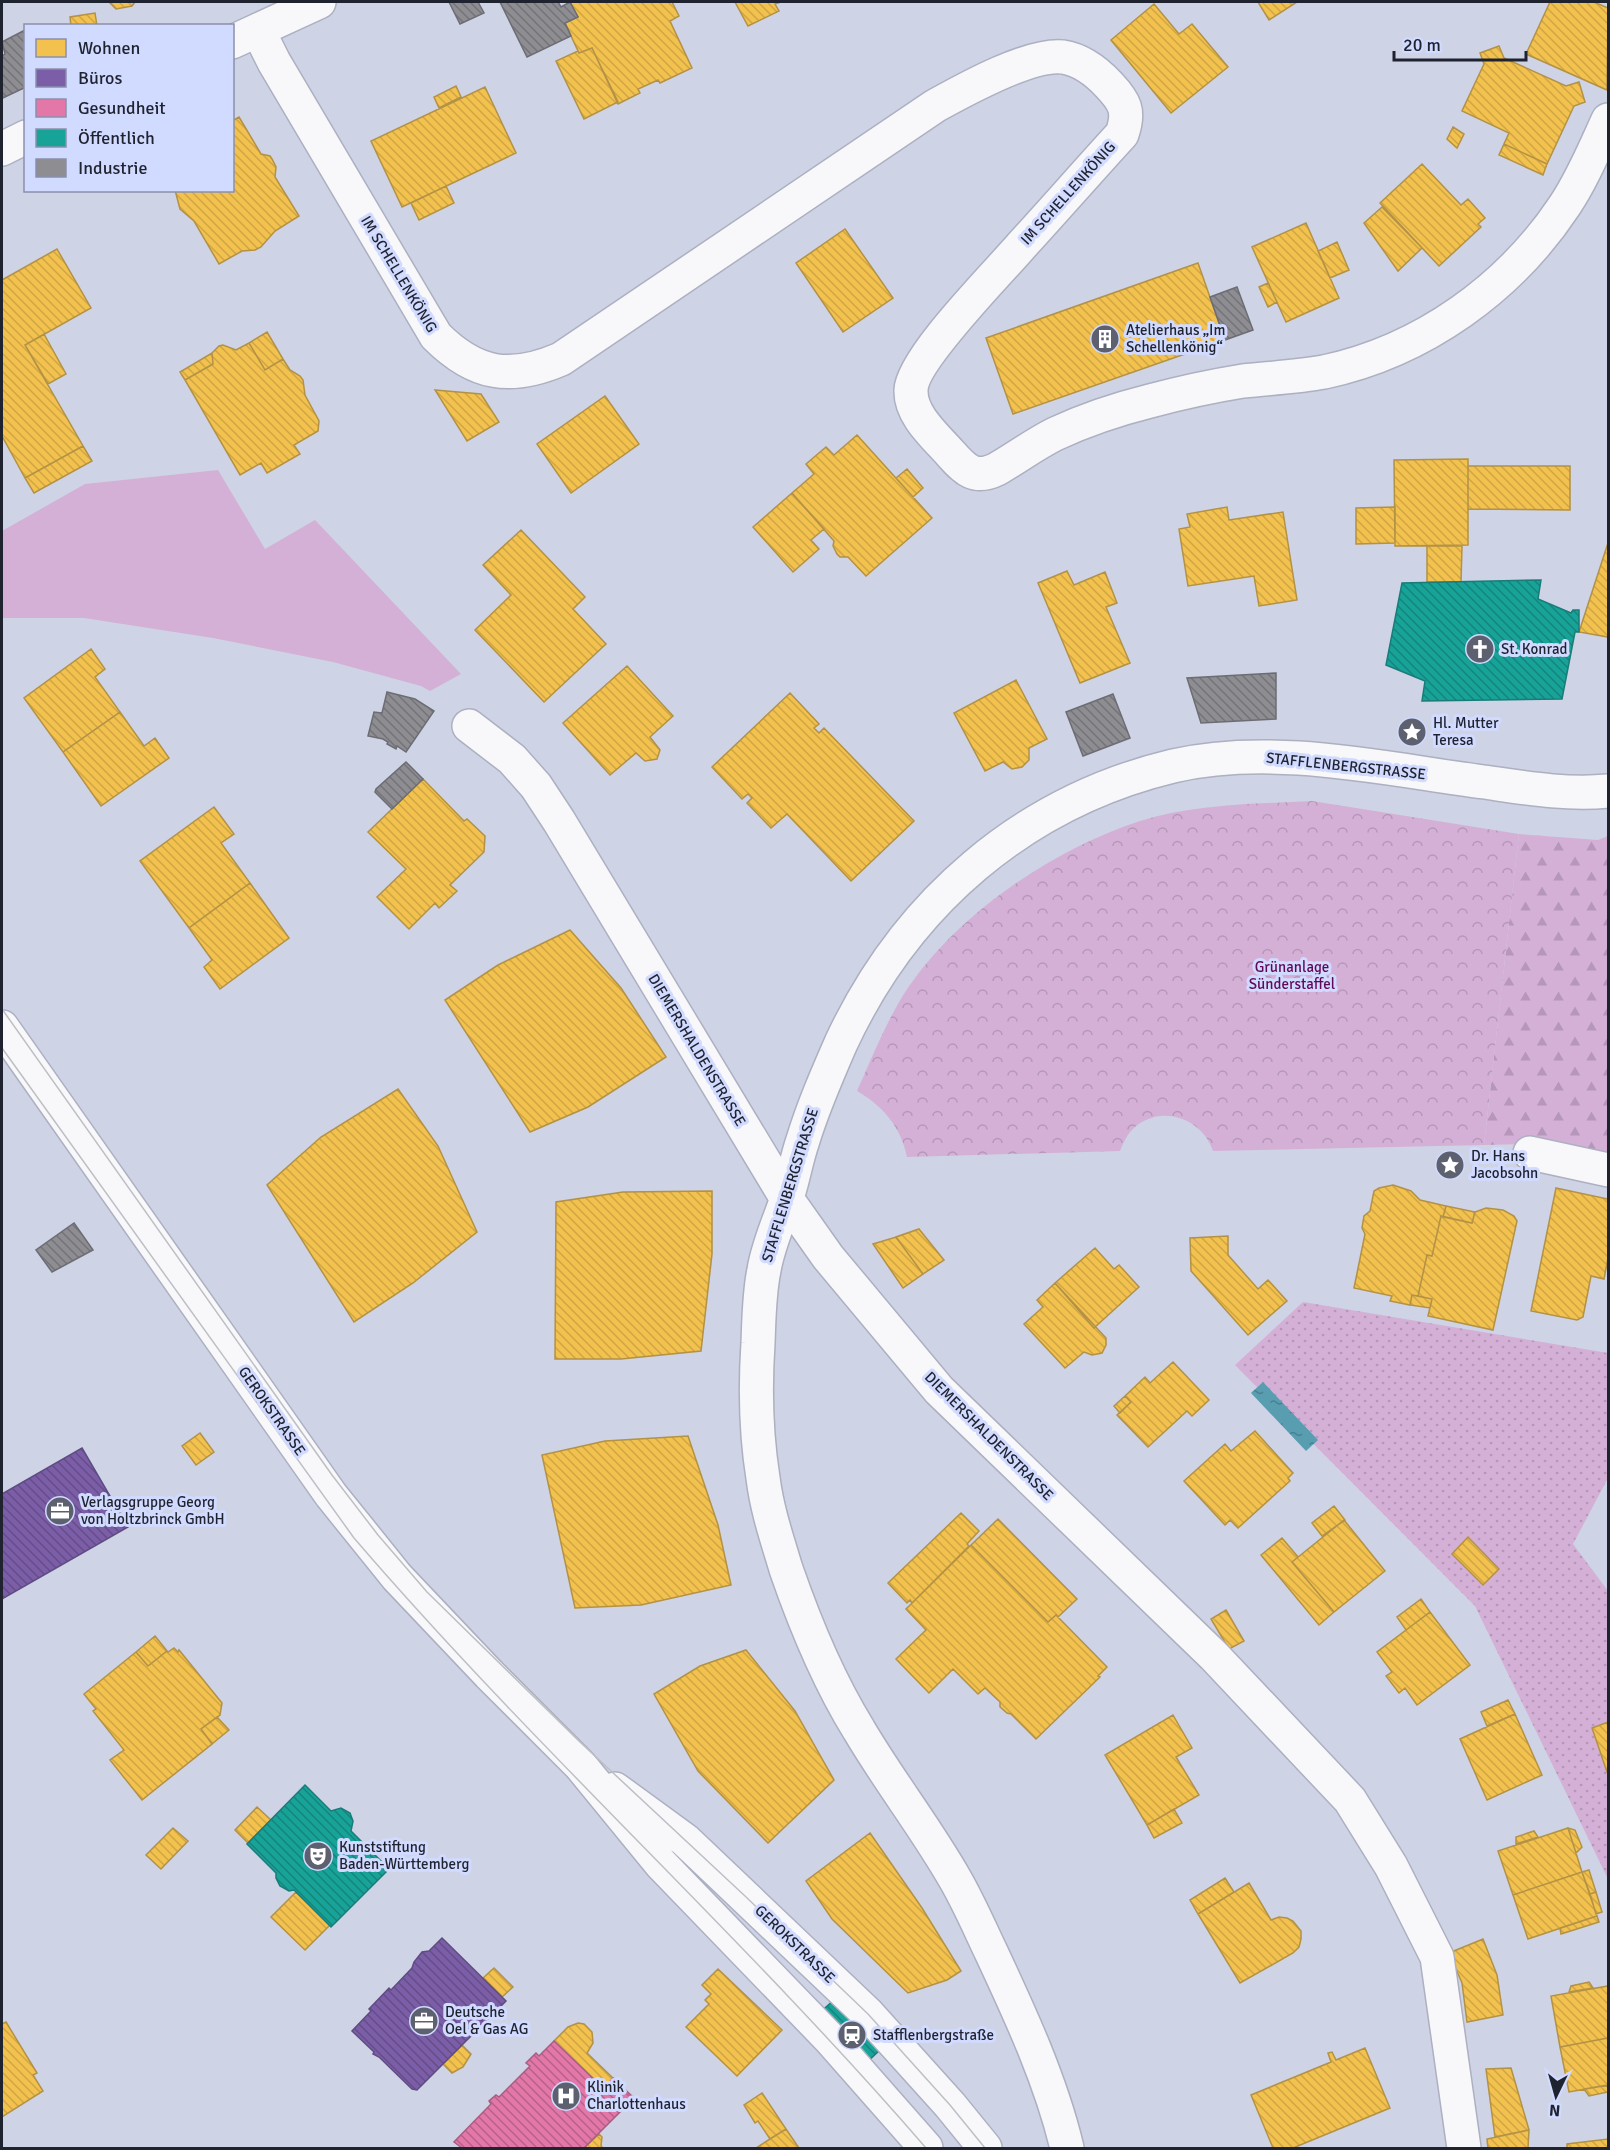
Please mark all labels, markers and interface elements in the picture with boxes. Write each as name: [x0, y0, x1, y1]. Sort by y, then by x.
legend: [24, 24, 234, 192]
scale bar: [1394, 24, 1526, 62]
text: 20 m: [1403, 34, 1441, 56]
text: Wohnen: [78, 37, 140, 59]
text: Büros: [78, 67, 122, 89]
text: Gesundheit: [78, 97, 166, 119]
text: Öffentlich: [78, 127, 155, 149]
street label: IM SCHELLENKÖNIG: [1017, 138, 1119, 248]
text: Industrie: [78, 157, 148, 179]
street label: IM SCHELLENKÖNIG: [357, 212, 441, 336]
place label: Atelierhaus „Im Schellenkönig“: [1126, 321, 1226, 356]
building icon: Atelierhaus „Im Schellenkönig“: [1089, 323, 1121, 355]
church icon: St. Konrad: [1464, 633, 1496, 665]
place label: St. Konrad: [1501, 640, 1567, 658]
place label: Hl. Mutter Teresa: [1433, 714, 1499, 749]
place icon: Hl. Mutter Teresa: [1396, 716, 1428, 748]
street label: STAFFLENBERGSTRASSE: [1265, 749, 1427, 783]
park label: Grünanlage Sünderstaffel: [1249, 958, 1335, 993]
street label: DIEMERSHALDENSTRASSE: [644, 971, 750, 1129]
street label: STAFFLENBERGSTRASSE: [758, 1106, 822, 1264]
place label: Dr. Hans Jacobsohn: [1471, 1147, 1538, 1182]
place icon: Dr. Hans Jacobsohn: [1434, 1149, 1466, 1181]
street label: GEROKSTRASSE: [235, 1363, 309, 1459]
street label: DIEMERSHALDENSTRASSE: [921, 1368, 1057, 1504]
place label: Verlagsgruppe Georg von Holtzbrinck GmbH: [81, 1493, 225, 1528]
office icon: Verlagsgruppe Georg von Holtzbrinck GmbH: [44, 1495, 76, 1527]
place label: Kunststiftung Baden-Württemberg: [339, 1838, 469, 1873]
theatre icon: Kunststiftung Baden-Württemberg: [302, 1840, 334, 1872]
street label: GEROKSTRASSE: [751, 1901, 839, 1987]
place label: Deutsche Oel & Gas AG: [445, 2003, 528, 2038]
office icon: Deutsche Oel & Gas AG: [408, 2005, 440, 2037]
station icon: Stafflenbergstraße: [836, 2019, 868, 2051]
place label: Stafflenbergstraße: [873, 2026, 994, 2044]
north arrow: [1526, 2066, 1586, 2126]
place label: Klinik Charlottenhaus: [587, 2078, 686, 2113]
hospital icon: Klinik Charlottenhaus: [550, 2080, 582, 2112]
text: N: [1548, 2099, 1561, 2120]

